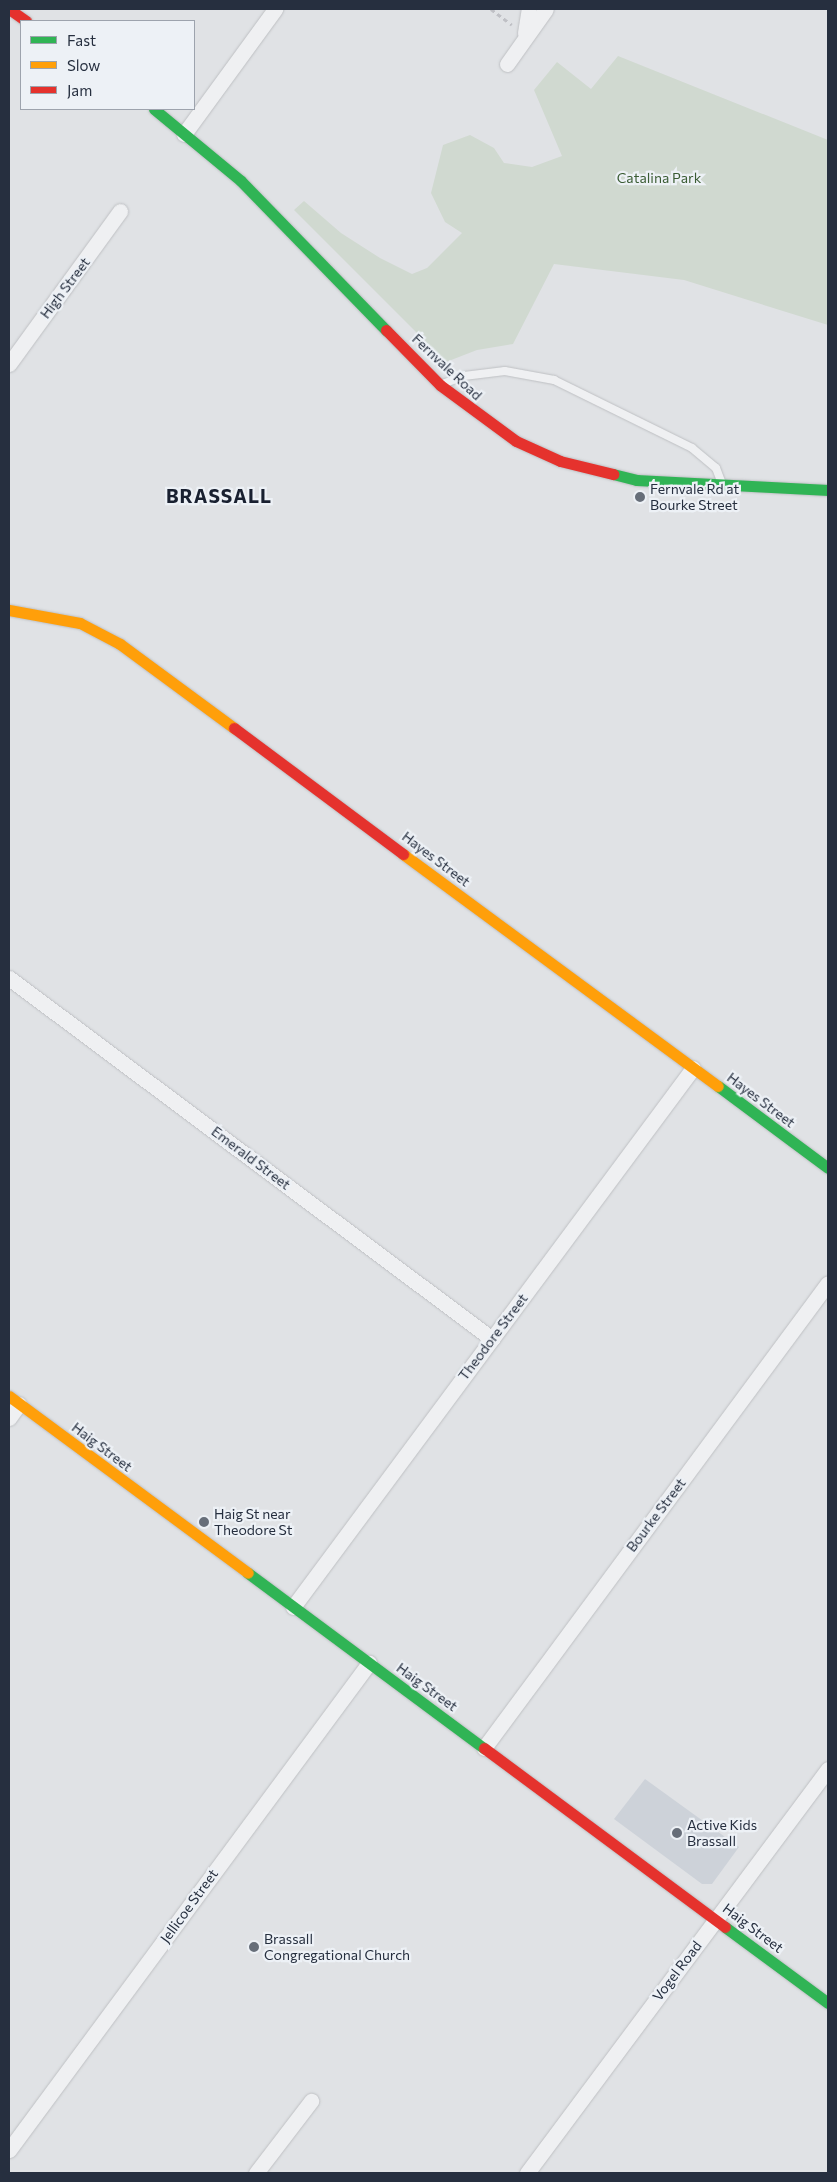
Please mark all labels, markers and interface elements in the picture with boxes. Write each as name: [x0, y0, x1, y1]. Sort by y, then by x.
legend: [20, 20, 195, 110]
text: Fast: [67, 31, 96, 49]
text: Slow: [67, 56, 100, 74]
text: Jam: [67, 81, 92, 99]
park label: Catalina Park: [617, 170, 701, 186]
street label: High Street: [37, 254, 93, 322]
street label: Fernvale Road: [409, 330, 485, 404]
place label: Fernvale Rd at Bourke Street: [650, 481, 739, 514]
district label: BRASSALL: [165, 485, 273, 507]
marker: Fernvale Rd at Bourke Street: [634, 491, 646, 503]
street label: Hayes Street: [399, 828, 473, 890]
street label: Hayes Street: [724, 1069, 798, 1131]
street label: Emerald Street: [208, 1123, 294, 1193]
street label: Theodore Street: [455, 1290, 531, 1384]
street label: Haig Street: [68, 1419, 136, 1475]
street label: Bourke Street: [623, 1475, 689, 1555]
place label: Haig St near Theodore St: [214, 1506, 292, 1538]
marker: Haig St near Theodore St: [198, 1516, 210, 1528]
street label: Haig Street: [393, 1659, 461, 1715]
place label: Active Kids Brassall: [687, 1817, 757, 1850]
marker: Active Kids Brassall: [671, 1827, 683, 1839]
street label: Jellicoe Street: [157, 1866, 221, 1946]
street label: Haig Street: [719, 1900, 787, 1956]
place label: Brassall Congregational Church: [264, 1931, 410, 1964]
street label: Vogel Road: [649, 1938, 705, 2004]
marker: Brassall Congregational Church: [248, 1941, 260, 1953]

